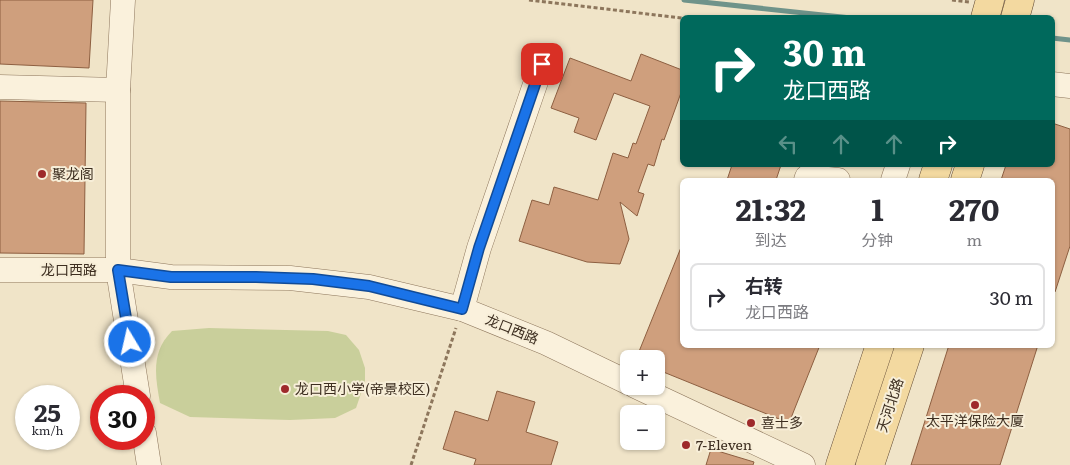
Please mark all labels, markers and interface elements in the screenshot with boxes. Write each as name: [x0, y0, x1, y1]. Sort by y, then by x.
text: 30 m: [783, 25, 866, 77]
icon: right: [700, 35, 765, 100]
pin: [521, 43, 563, 85]
icon: arrive: [528, 50, 556, 78]
text: 龙口西路: [783, 72, 871, 105]
icon: left: [774, 130, 802, 158]
icon: ahead: [827, 130, 855, 158]
icon: ahead: [880, 130, 908, 158]
icon: right: [933, 130, 961, 158]
place label: 聚龙阁: [52, 163, 94, 183]
marker: 聚龙阁: [36, 168, 48, 180]
text: 21:32: [735, 186, 806, 230]
text: 1: [871, 186, 884, 230]
text: 270: [949, 186, 999, 230]
text: 到达: [755, 227, 787, 251]
text: 分钟: [861, 227, 893, 251]
text: m: [966, 227, 982, 251]
street label: 龙口西路: [41, 259, 97, 279]
text: 右转: [745, 271, 783, 299]
icon: right: [702, 283, 730, 311]
text: 30 m: [989, 283, 1033, 311]
text: 龙口西路: [745, 299, 809, 323]
street label: 龙口西路: [483, 308, 542, 348]
position arrow: [103, 315, 155, 367]
map controls: [620, 350, 665, 450]
button: +: [620, 350, 665, 395]
street label: 天河北路: [871, 375, 907, 434]
place label: 龙口西小学(帝景校区): [295, 378, 430, 398]
marker: 龙口西小学(帝景校区): [279, 383, 291, 395]
speed limit sign: 30: [90, 385, 155, 450]
text: 25: [34, 393, 61, 430]
marker: 太平洋保险大厦: [969, 399, 981, 411]
button: −: [620, 405, 665, 450]
place label: 太平洋保险大厦: [926, 410, 1024, 430]
place label: 喜士多: [761, 412, 803, 432]
marker: 喜士多: [745, 417, 757, 429]
text: km/h: [32, 421, 63, 439]
place label: 7-Eleven: [696, 434, 752, 454]
marker: 7-Eleven: [680, 439, 692, 451]

